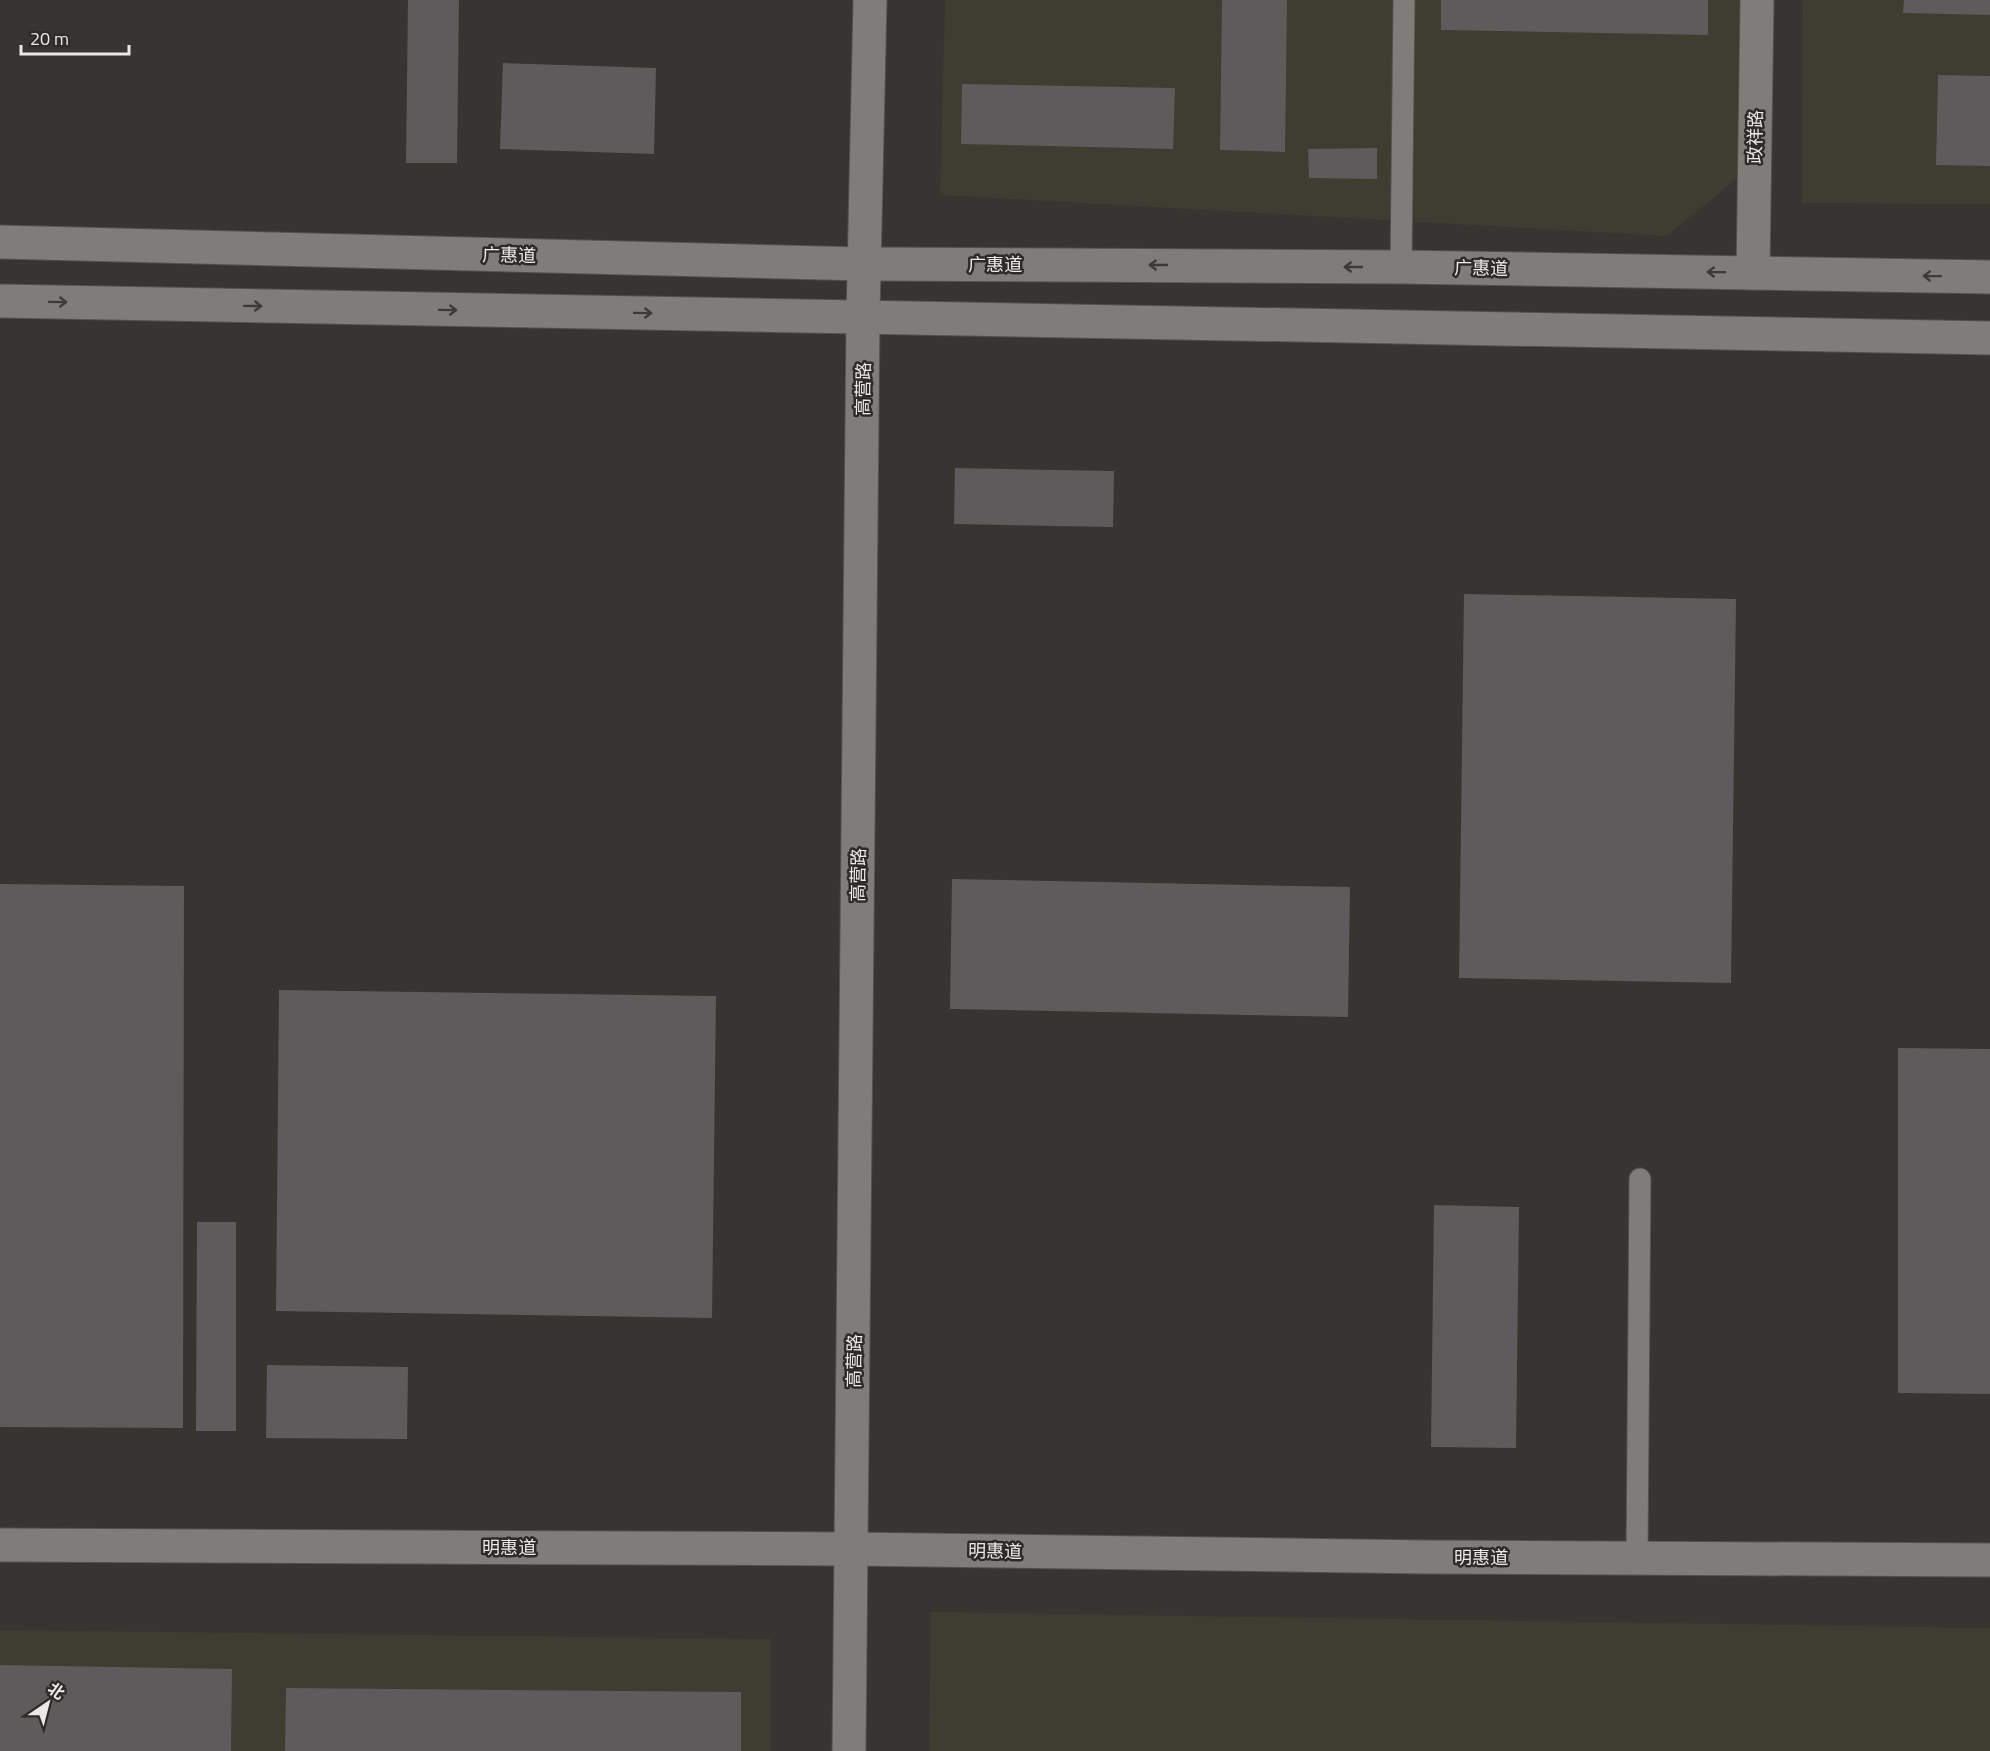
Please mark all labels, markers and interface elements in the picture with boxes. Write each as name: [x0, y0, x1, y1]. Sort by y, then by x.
scale bar: [21, 18, 129, 56]
text: 20 m: [30, 25, 69, 52]
street label: 政祥路: [1741, 110, 1769, 164]
street label: 广惠道: [482, 241, 536, 269]
street label: 广惠道: [968, 251, 1022, 278]
street label: 广惠道: [1454, 254, 1508, 282]
one-way arrow: [1148, 260, 1168, 271]
one-way arrow: [1343, 261, 1363, 273]
one-way arrow: [1706, 267, 1726, 278]
one-way arrow: [1922, 271, 1942, 282]
one-way arrow: [48, 297, 68, 308]
one-way arrow: [243, 300, 263, 312]
one-way arrow: [438, 304, 458, 315]
one-way arrow: [633, 307, 653, 319]
street label: 高营路: [849, 362, 877, 416]
street label: 高营路: [844, 848, 872, 902]
street label: 高营路: [840, 1334, 868, 1388]
street label: 明惠道: [482, 1534, 536, 1561]
street label: 明惠道: [968, 1537, 1022, 1565]
street label: 明惠道: [1454, 1544, 1508, 1571]
north arrow: [18, 1673, 78, 1733]
text: 北: [43, 1676, 70, 1705]

